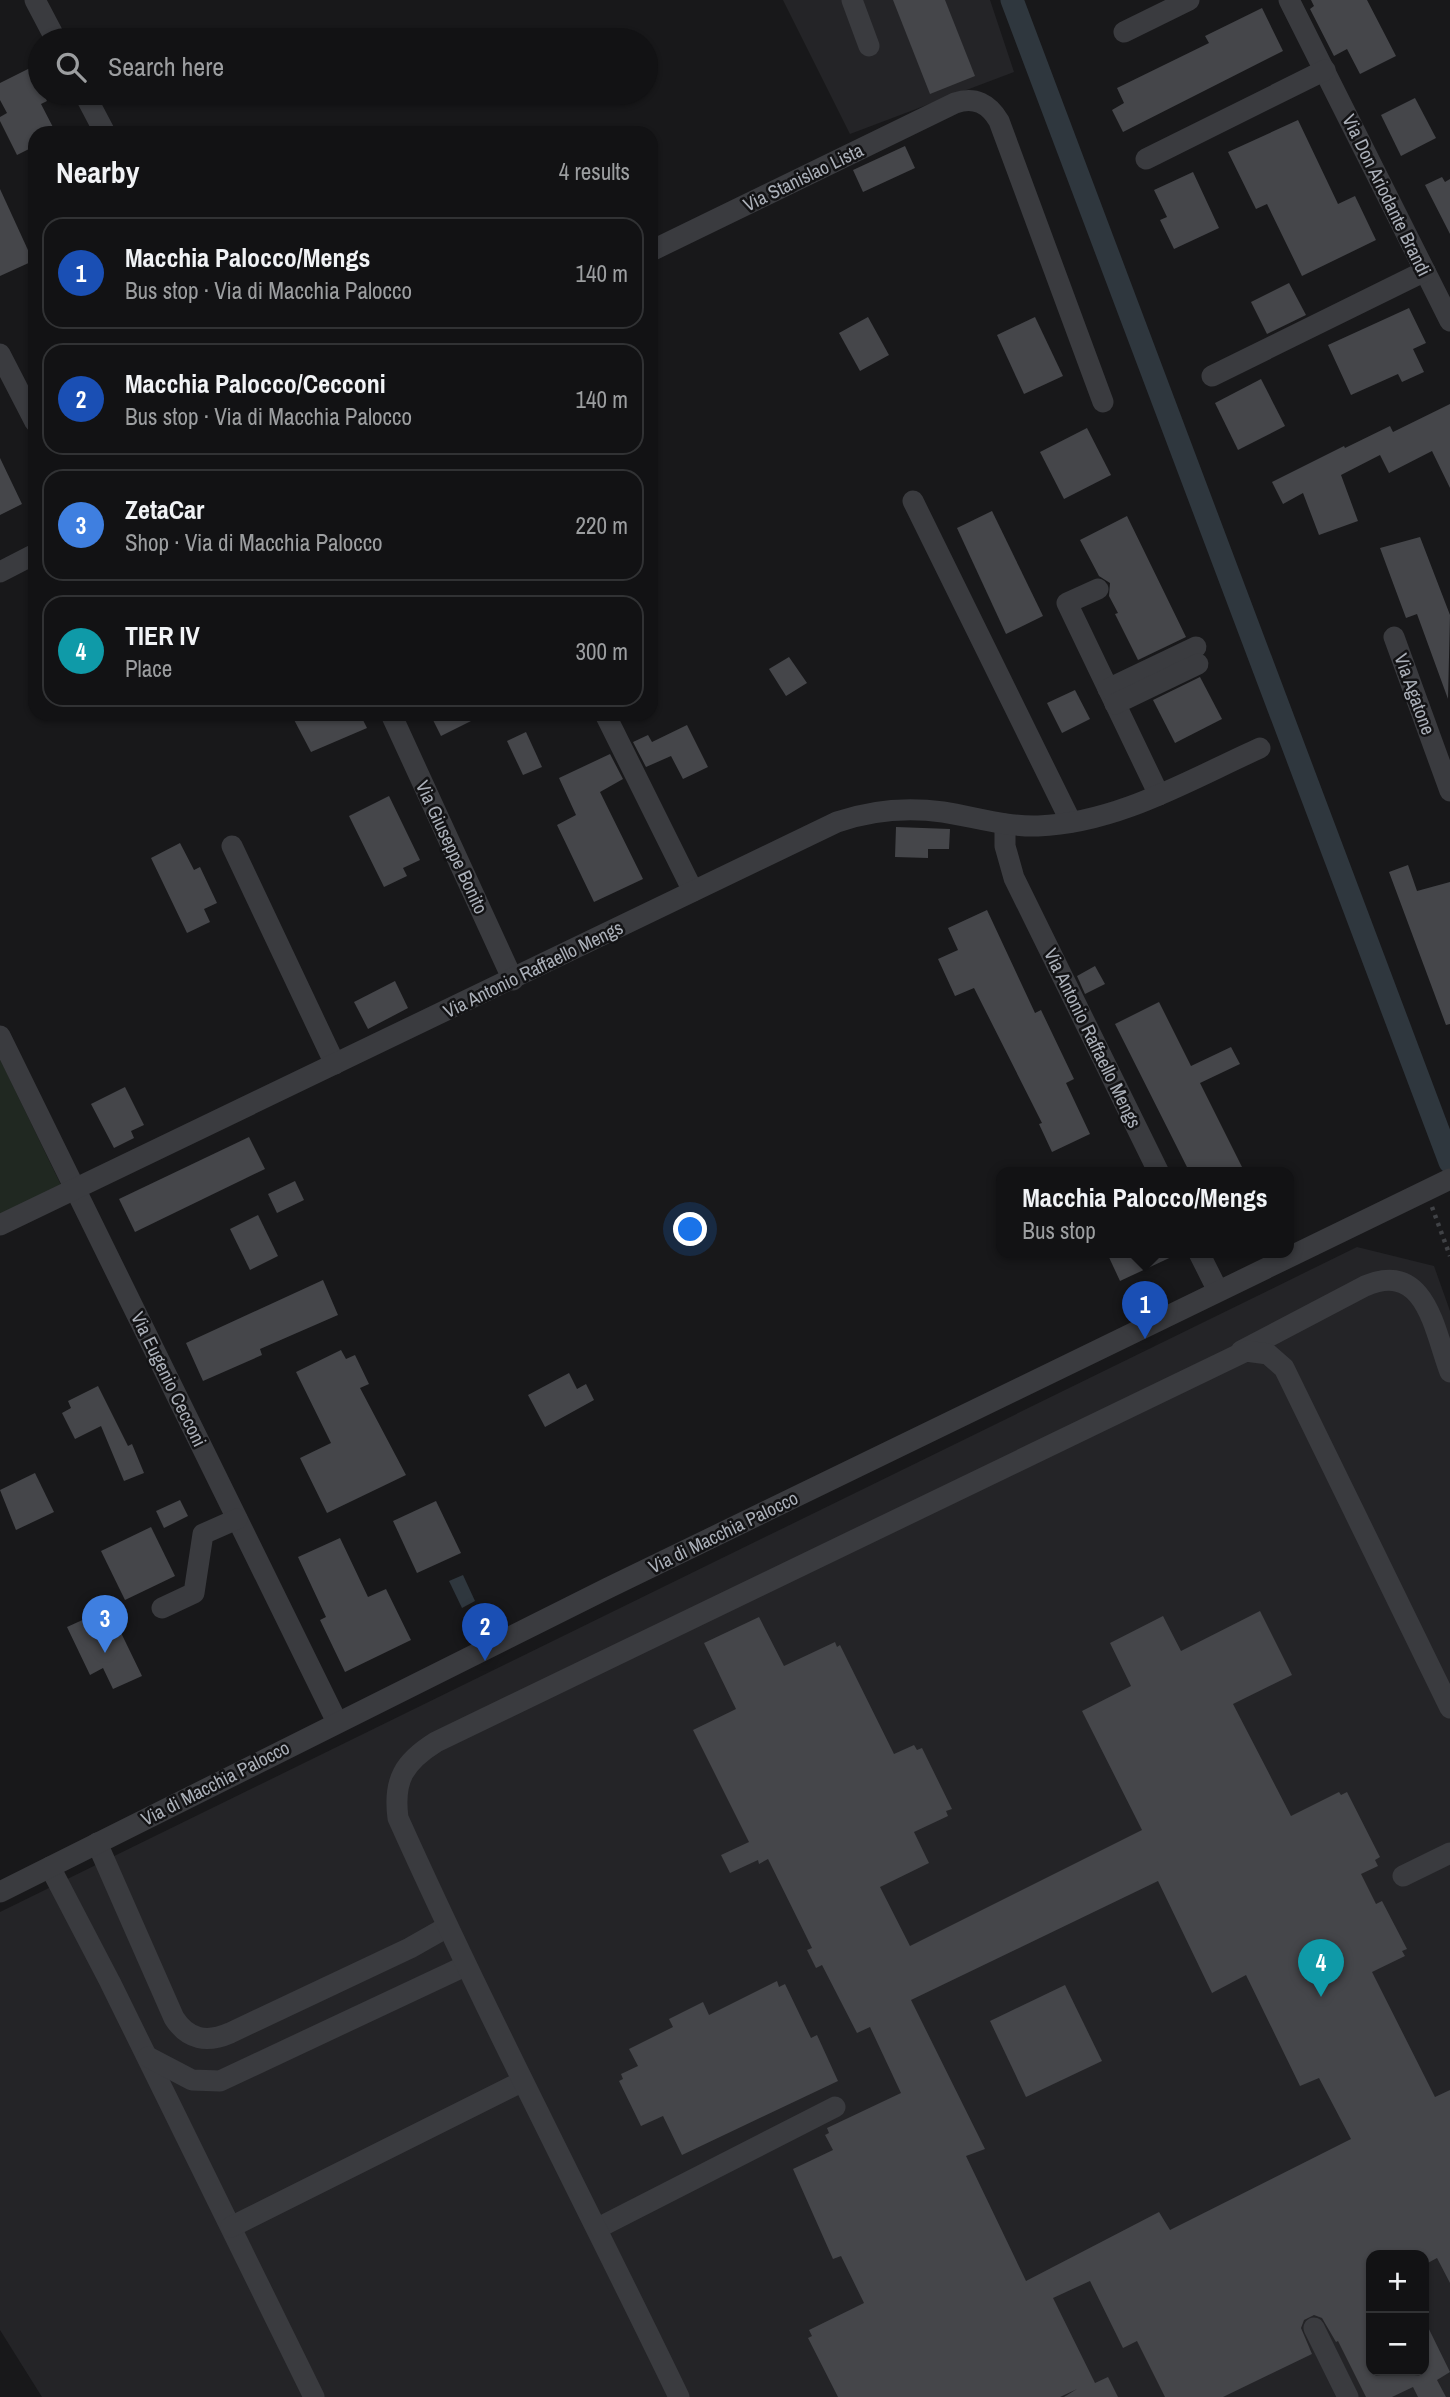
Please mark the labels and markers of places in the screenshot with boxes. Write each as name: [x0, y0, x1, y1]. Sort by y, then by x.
pin: 1: [1122, 1281, 1168, 1339]
pin: 3: [82, 1595, 128, 1653]
pin: 2: [462, 1603, 508, 1661]
pin: 4: [1298, 1939, 1344, 1997]

